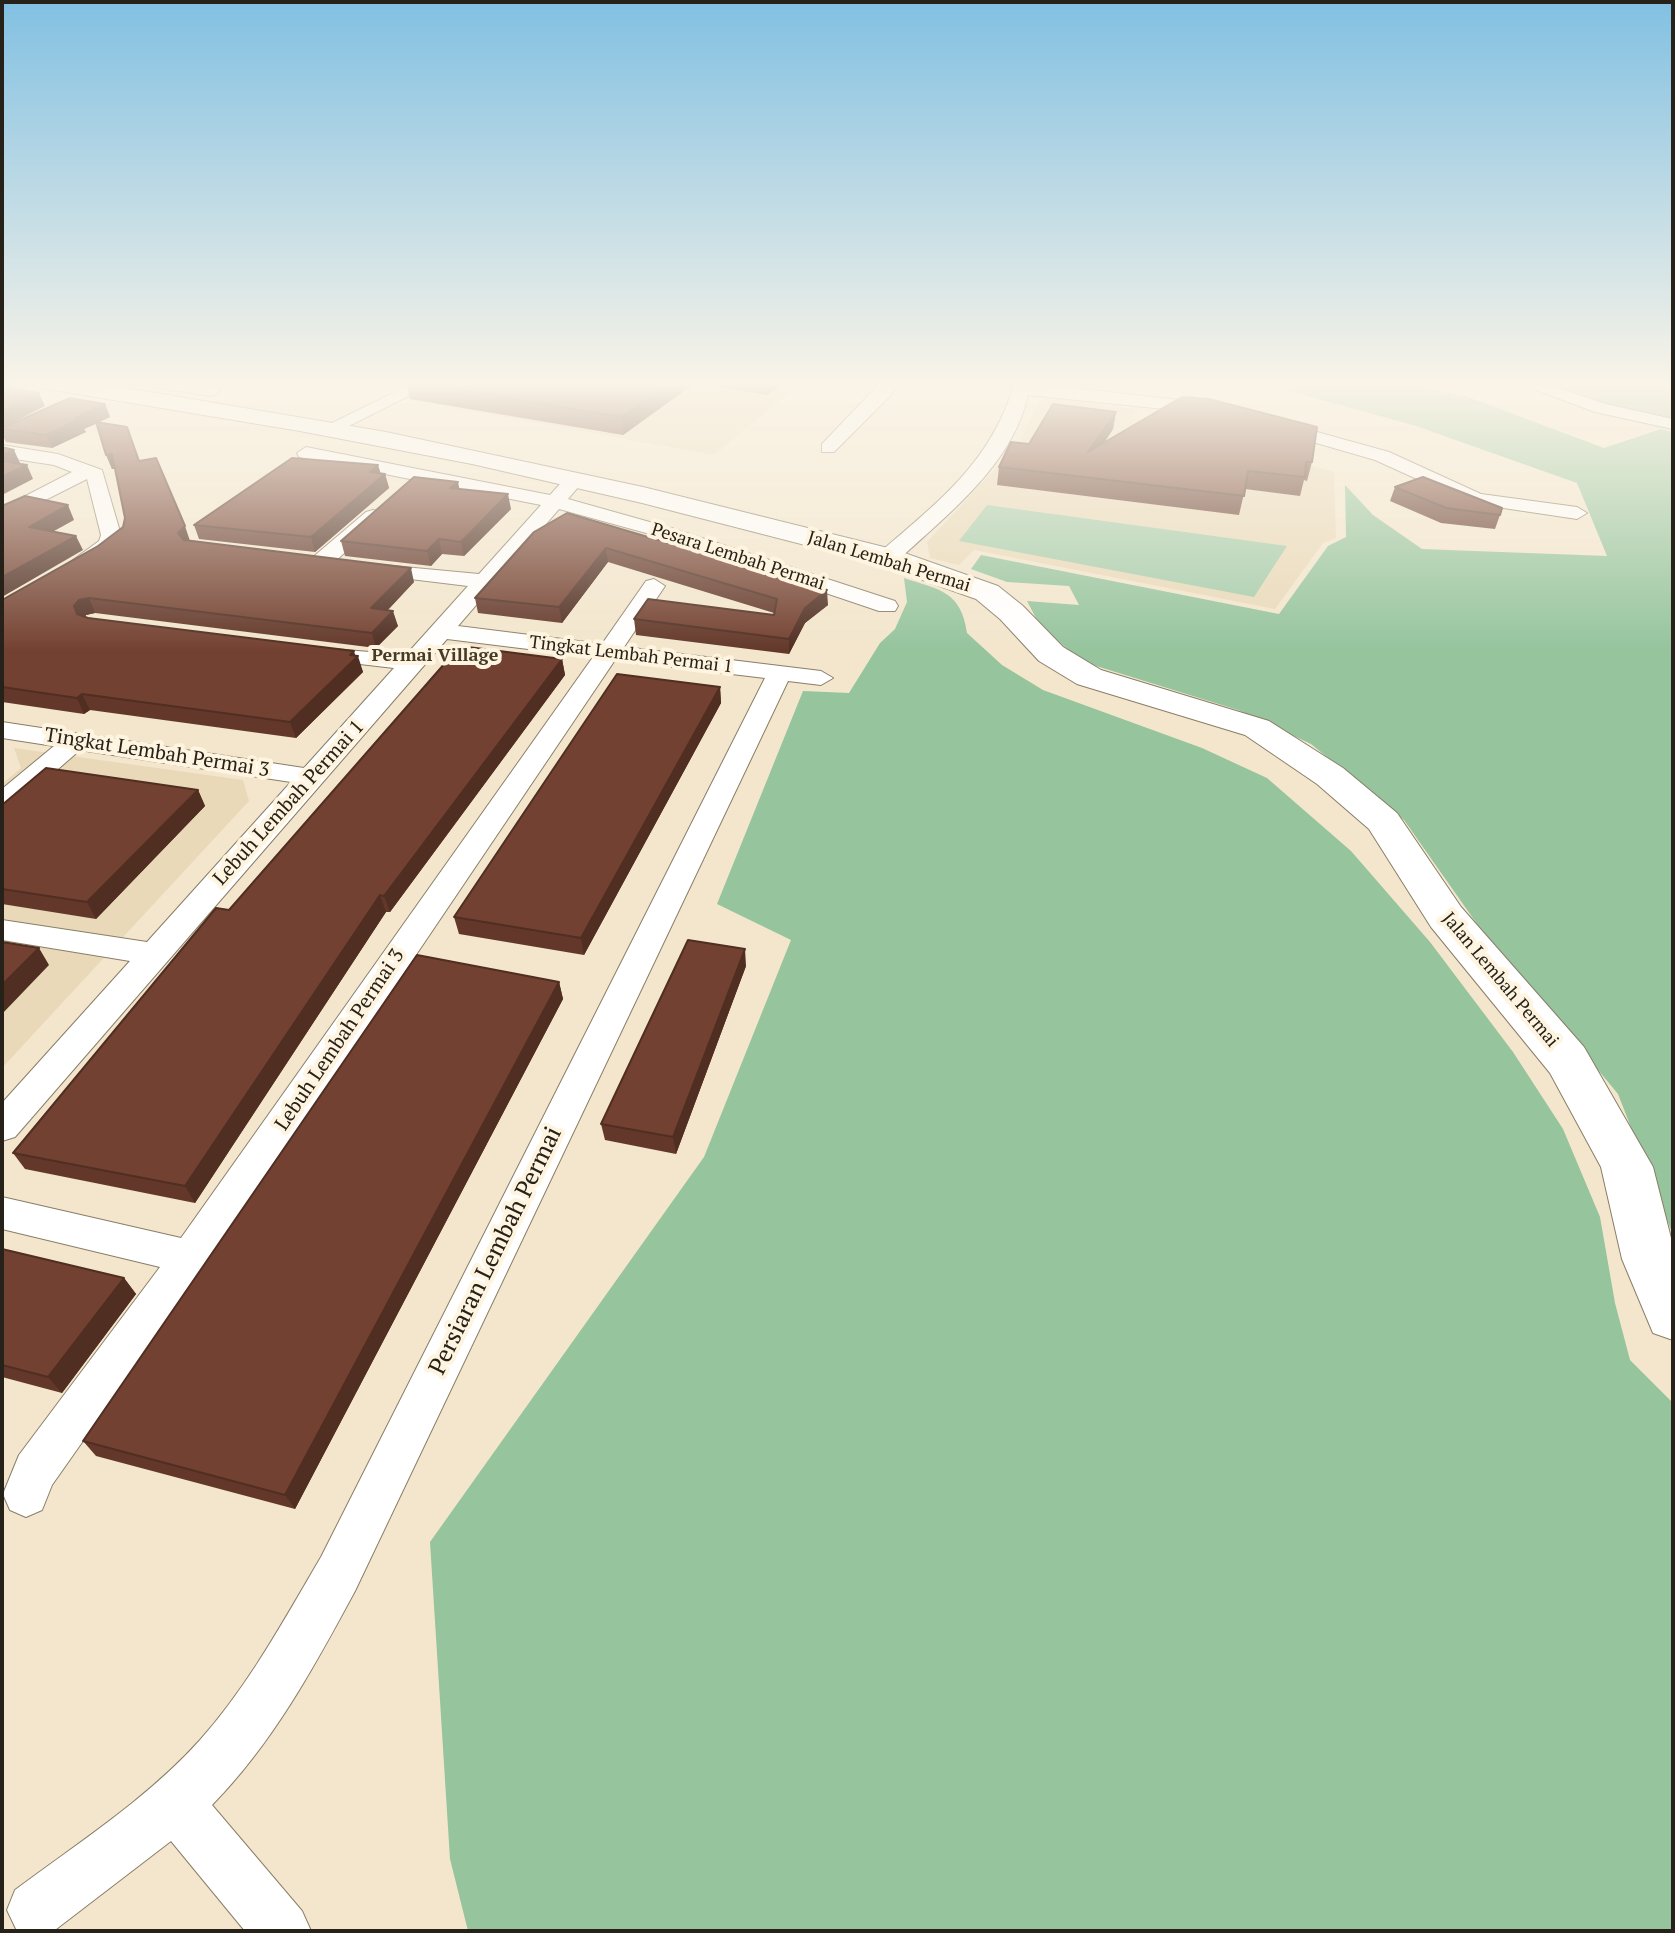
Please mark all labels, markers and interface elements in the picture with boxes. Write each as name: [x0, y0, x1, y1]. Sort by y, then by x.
street label: Pesara Lembah Permai: [649, 519, 827, 595]
street label: Jalan Lembah Permai: [805, 527, 973, 597]
street label: Tingkat Lembah Permai 1: [528, 632, 734, 678]
district label: Permai Village: [372, 645, 498, 667]
street label: Lebuh Lembah Permai 1: [209, 715, 369, 891]
street label: Tingkat Lembah Permai 3: [43, 723, 271, 783]
street label: Jalan Lembah Permai: [1437, 908, 1563, 1052]
street label: Lebuh Lembah Permai 3: [270, 945, 410, 1135]
street label: Persiaran Lembah Permai: [423, 1122, 569, 1380]

